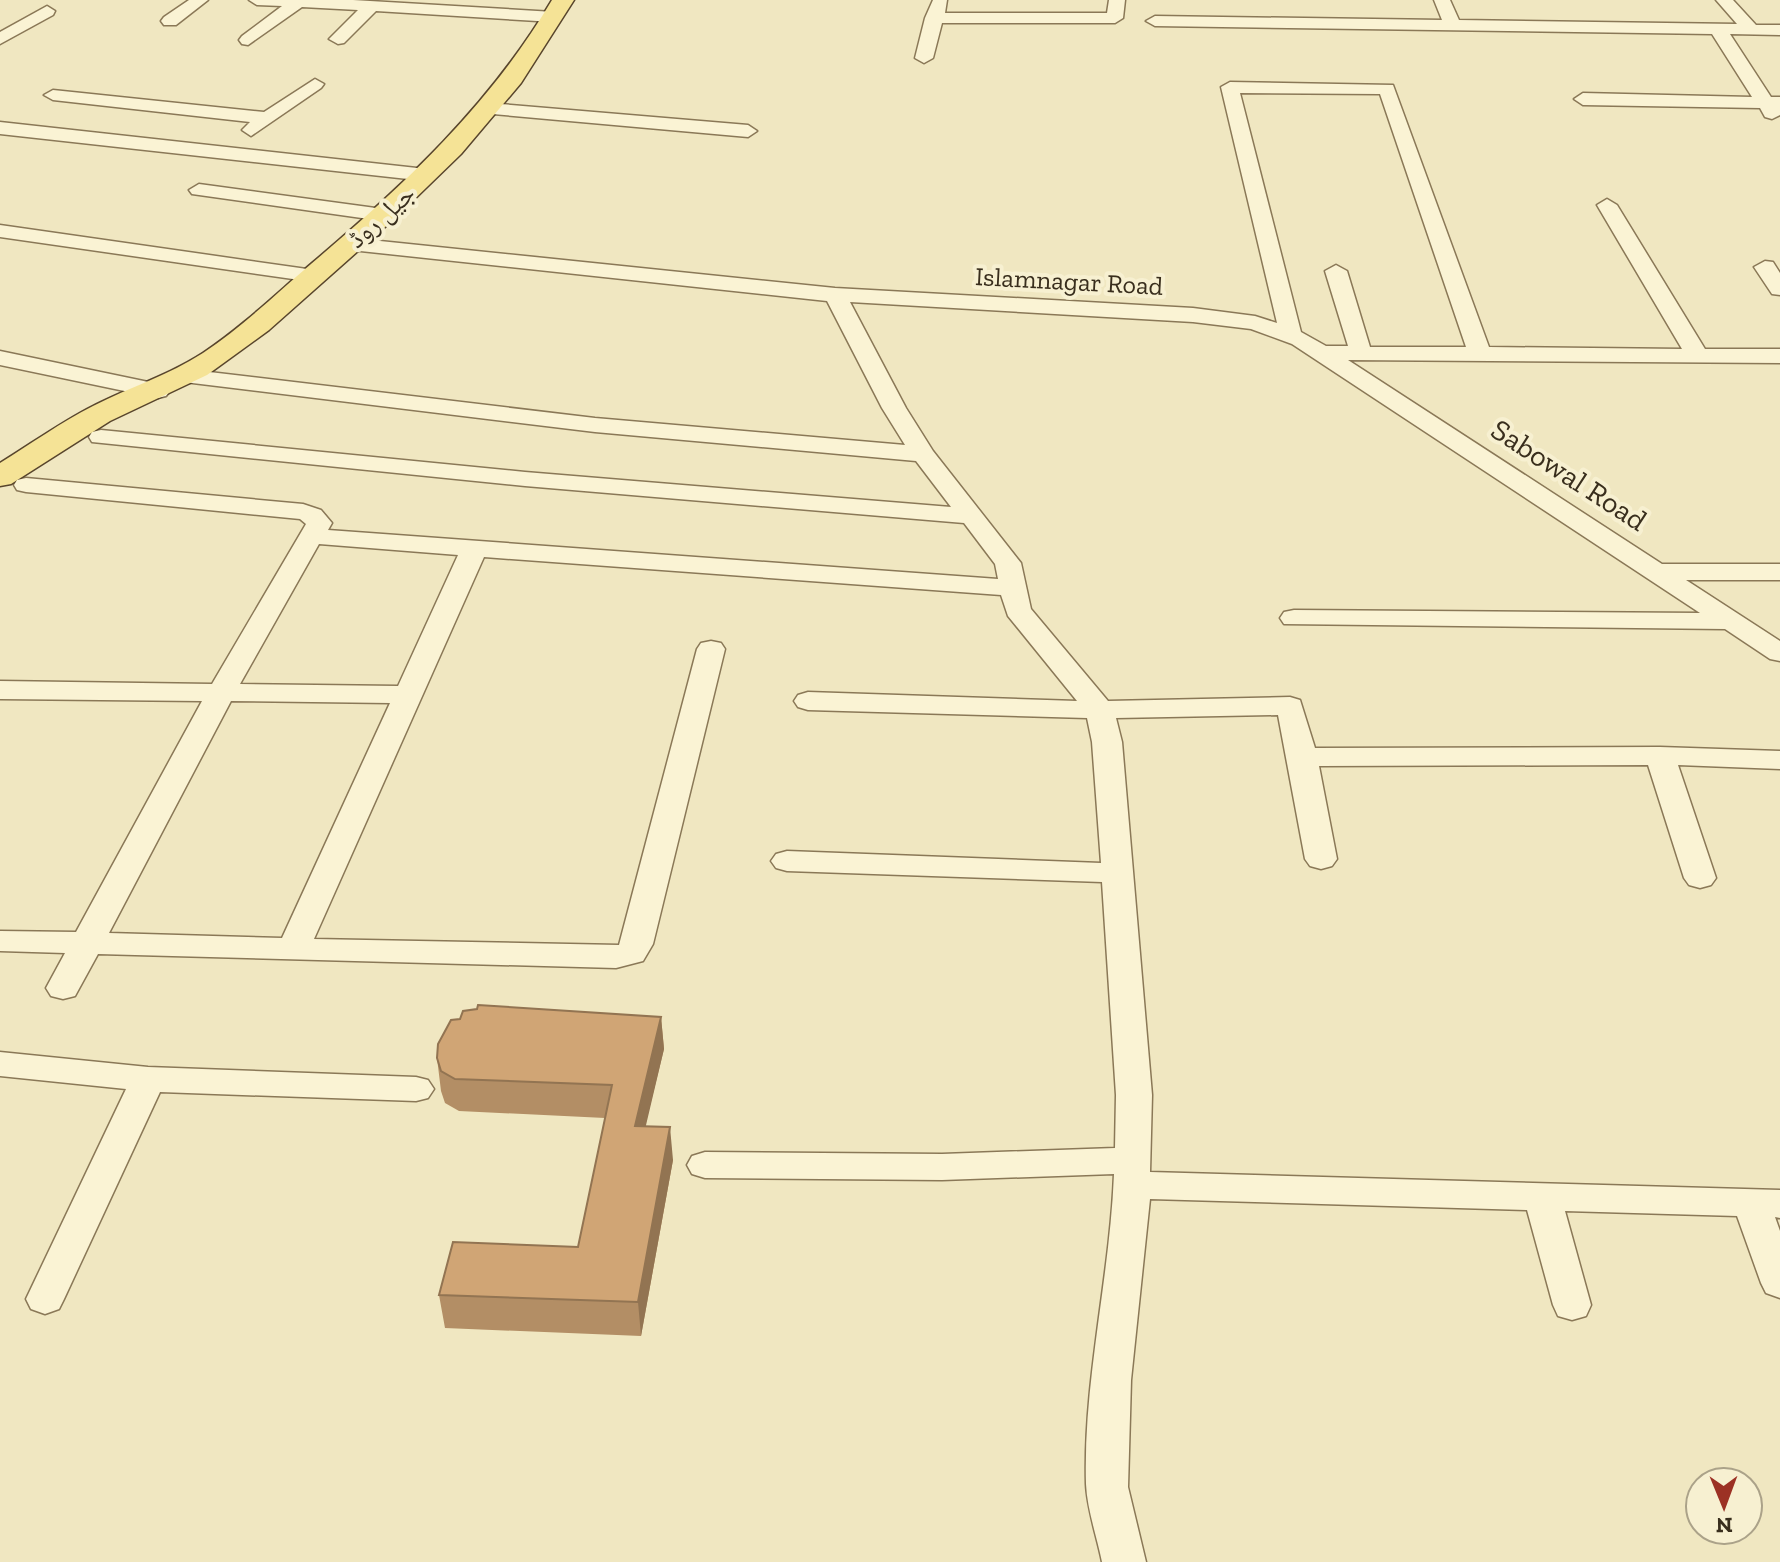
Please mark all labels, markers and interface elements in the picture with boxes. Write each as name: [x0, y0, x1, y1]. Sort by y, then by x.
street label: جیل روڈ: [341, 177, 421, 255]
street label: Islamnagar Road: [974, 260, 1164, 302]
street label: Sabowal Road: [1484, 411, 1654, 539]
north arrow: [1684, 1466, 1764, 1546]
text: N: [1715, 1512, 1733, 1539]

